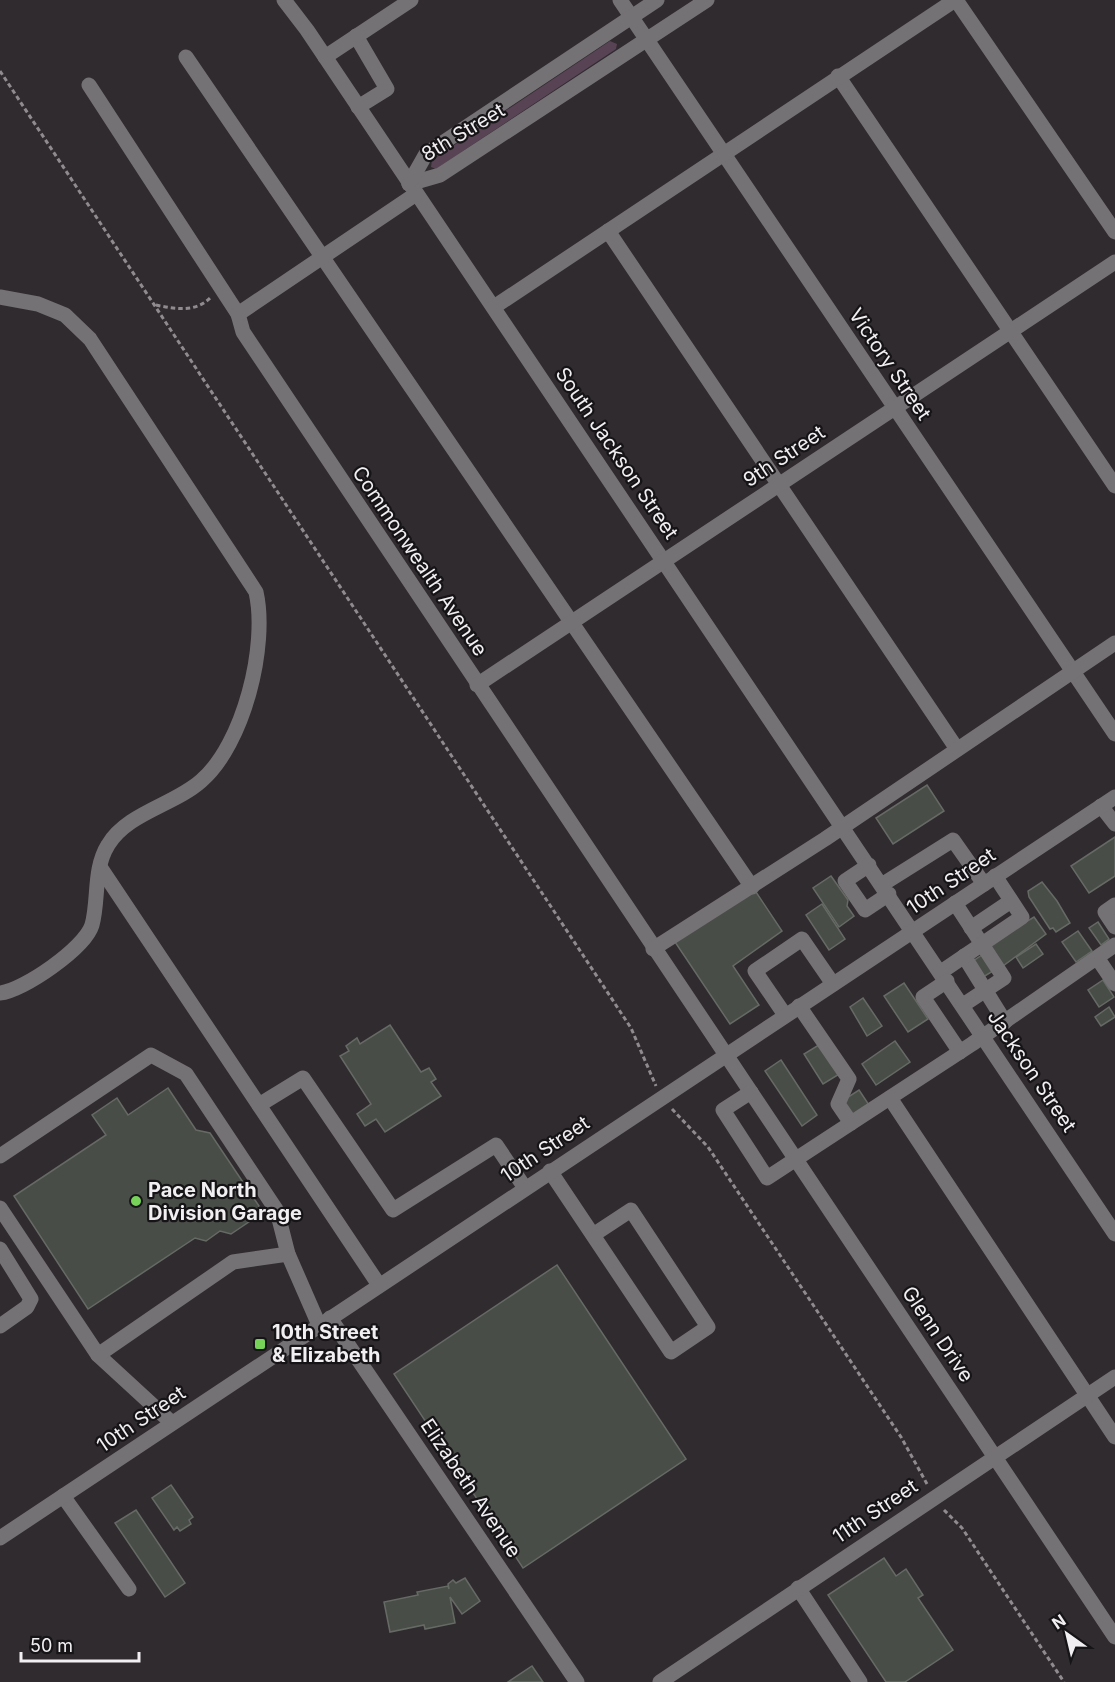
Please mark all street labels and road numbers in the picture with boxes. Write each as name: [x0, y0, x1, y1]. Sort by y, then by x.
street label: 8th Street: [417, 98, 509, 166]
street label: Victory Street: [844, 304, 936, 425]
street label: South Jackson Street: [551, 363, 684, 544]
street label: 9th Street: [739, 420, 830, 492]
street label: Commonwealth Avenue: [347, 461, 493, 661]
street label: 10th Street: [902, 842, 1000, 919]
street label: Jackson Street: [982, 1006, 1082, 1137]
street label: 10th Street: [496, 1110, 594, 1187]
street label: Glenn Drive: [897, 1282, 979, 1386]
street label: 10th Street: [92, 1380, 190, 1457]
street label: Elizabeth Avenue: [416, 1414, 526, 1562]
street label: 11th Street: [828, 1474, 922, 1548]

